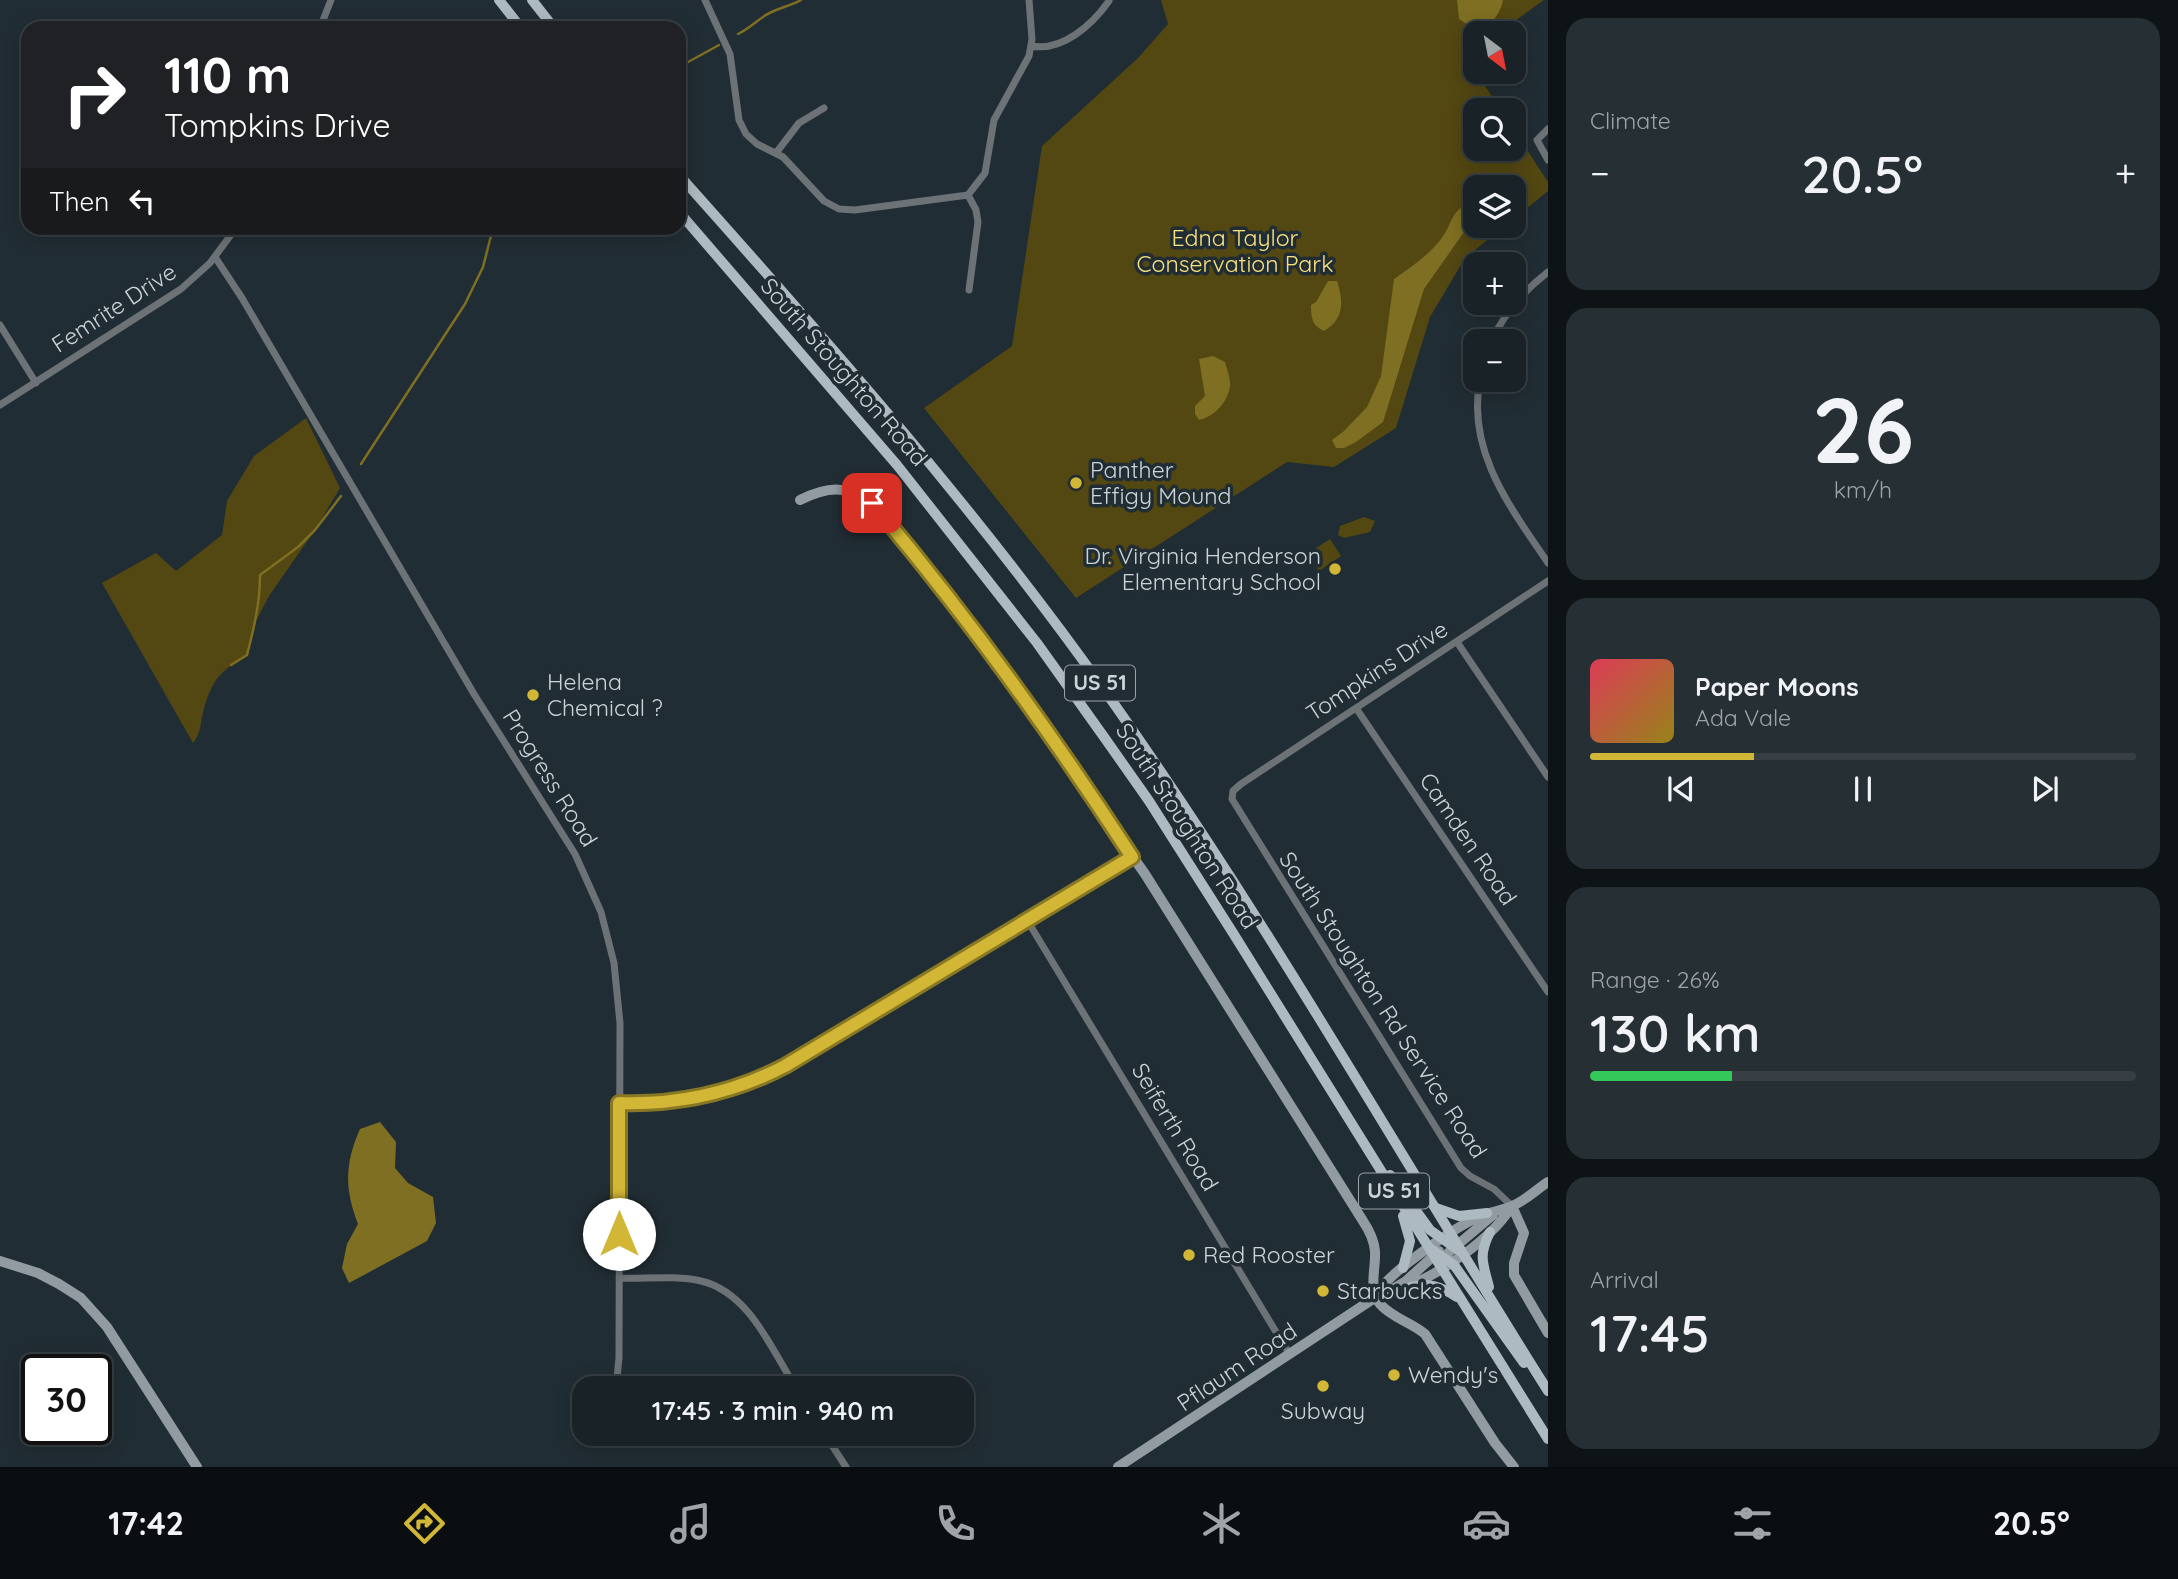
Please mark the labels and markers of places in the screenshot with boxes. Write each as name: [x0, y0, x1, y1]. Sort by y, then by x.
place label: Panther Effigy Mound: [1090, 455, 1231, 510]
pin: [842, 473, 902, 533]
marker: Panther Effigy Mound: [1068, 475, 1084, 491]
place label: Dr. Virginia Henderson Elementary School: [1085, 541, 1321, 596]
marker: Dr. Virginia Henderson Elementary School: [1327, 561, 1343, 577]
place label: Helena Chemical ?: [547, 667, 663, 722]
marker: Helena Chemical ?: [525, 687, 541, 703]
place label: Red Rooster: [1203, 1240, 1335, 1269]
marker: Red Rooster: [1181, 1247, 1197, 1263]
place label: Starbucks: [1337, 1276, 1442, 1305]
marker: Starbucks: [1315, 1283, 1331, 1299]
place label: Wendy's: [1408, 1360, 1498, 1389]
marker: Wendy's: [1386, 1367, 1402, 1383]
marker: Subway: [1315, 1378, 1331, 1394]
place label: Subway: [1281, 1396, 1365, 1425]

